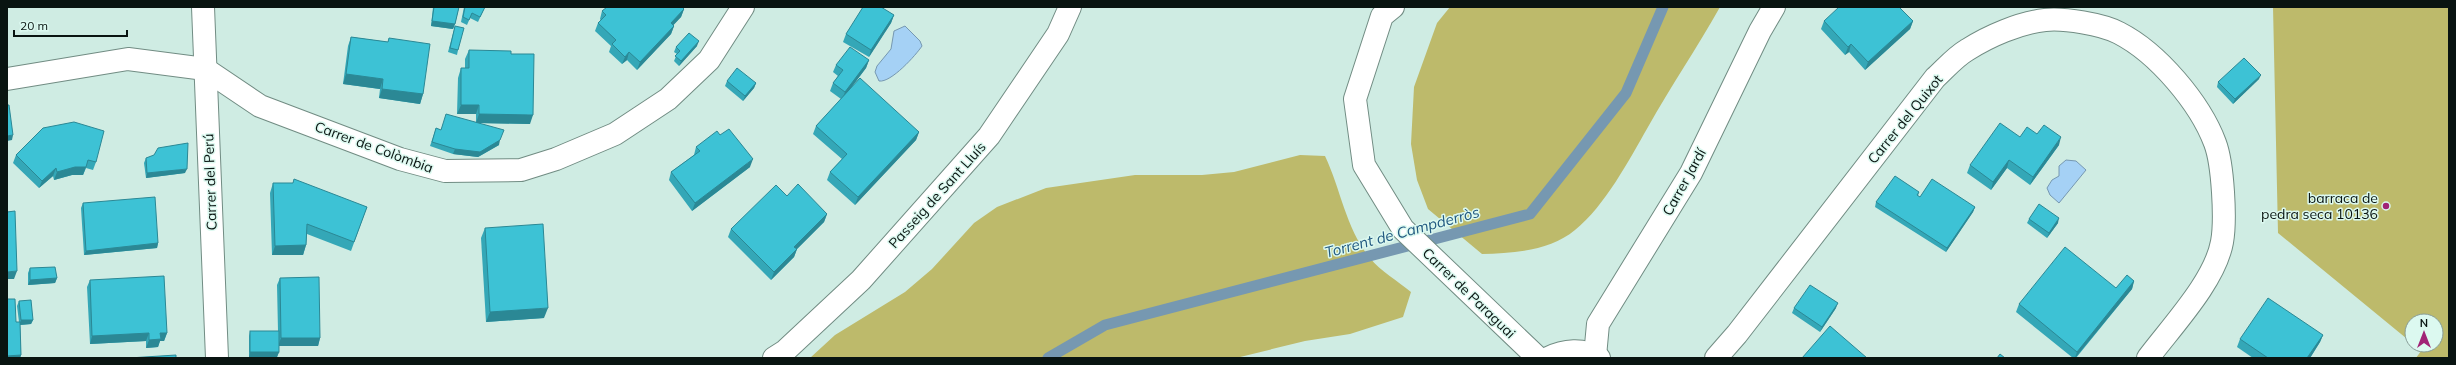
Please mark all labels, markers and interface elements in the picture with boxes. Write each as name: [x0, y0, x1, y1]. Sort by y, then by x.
scale bar: [14, 12, 127, 38]
text: 20 m: [20, 18, 48, 33]
street label: Carrer del Quixot: [1864, 71, 1947, 167]
street label: Carrer de Colòmbia: [312, 117, 436, 177]
street label: Carrer del Perú: [199, 133, 221, 231]
street label: Passeig de Sant Lluís: [884, 138, 990, 252]
street label: Carrer Jardí: [1658, 145, 1710, 219]
place label: barraca de pedra seca 10136: [2261, 189, 2378, 223]
marker: barraca de pedra seca 10136: [2381, 201, 2391, 211]
water label: Torrent de Campderròs: [1322, 202, 1482, 262]
street label: Carrer de Paraguai: [1419, 244, 1519, 342]
north arrow: [2404, 313, 2444, 353]
text: N: [2420, 316, 2428, 330]

